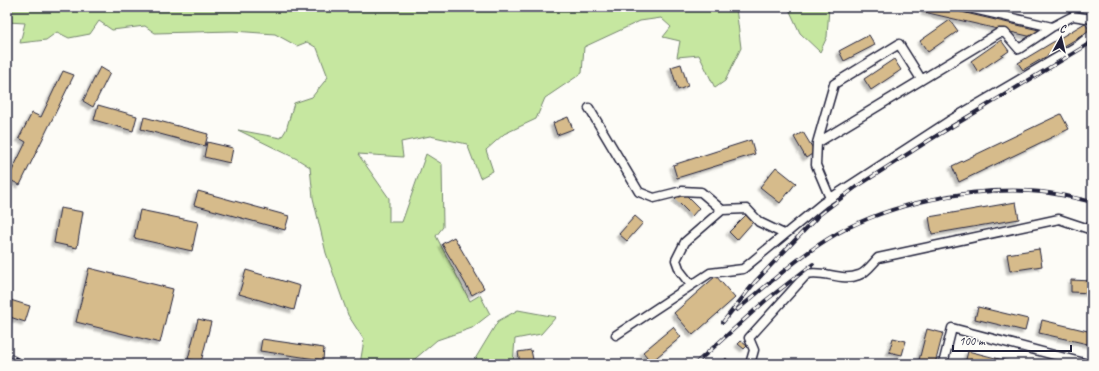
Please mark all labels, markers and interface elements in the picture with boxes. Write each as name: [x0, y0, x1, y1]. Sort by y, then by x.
north arrow: [1041, 18, 1081, 58]
text: С: [1059, 21, 1068, 36]
scale bar: [953, 327, 1071, 353]
text: 100 m: [959, 333, 986, 349]

